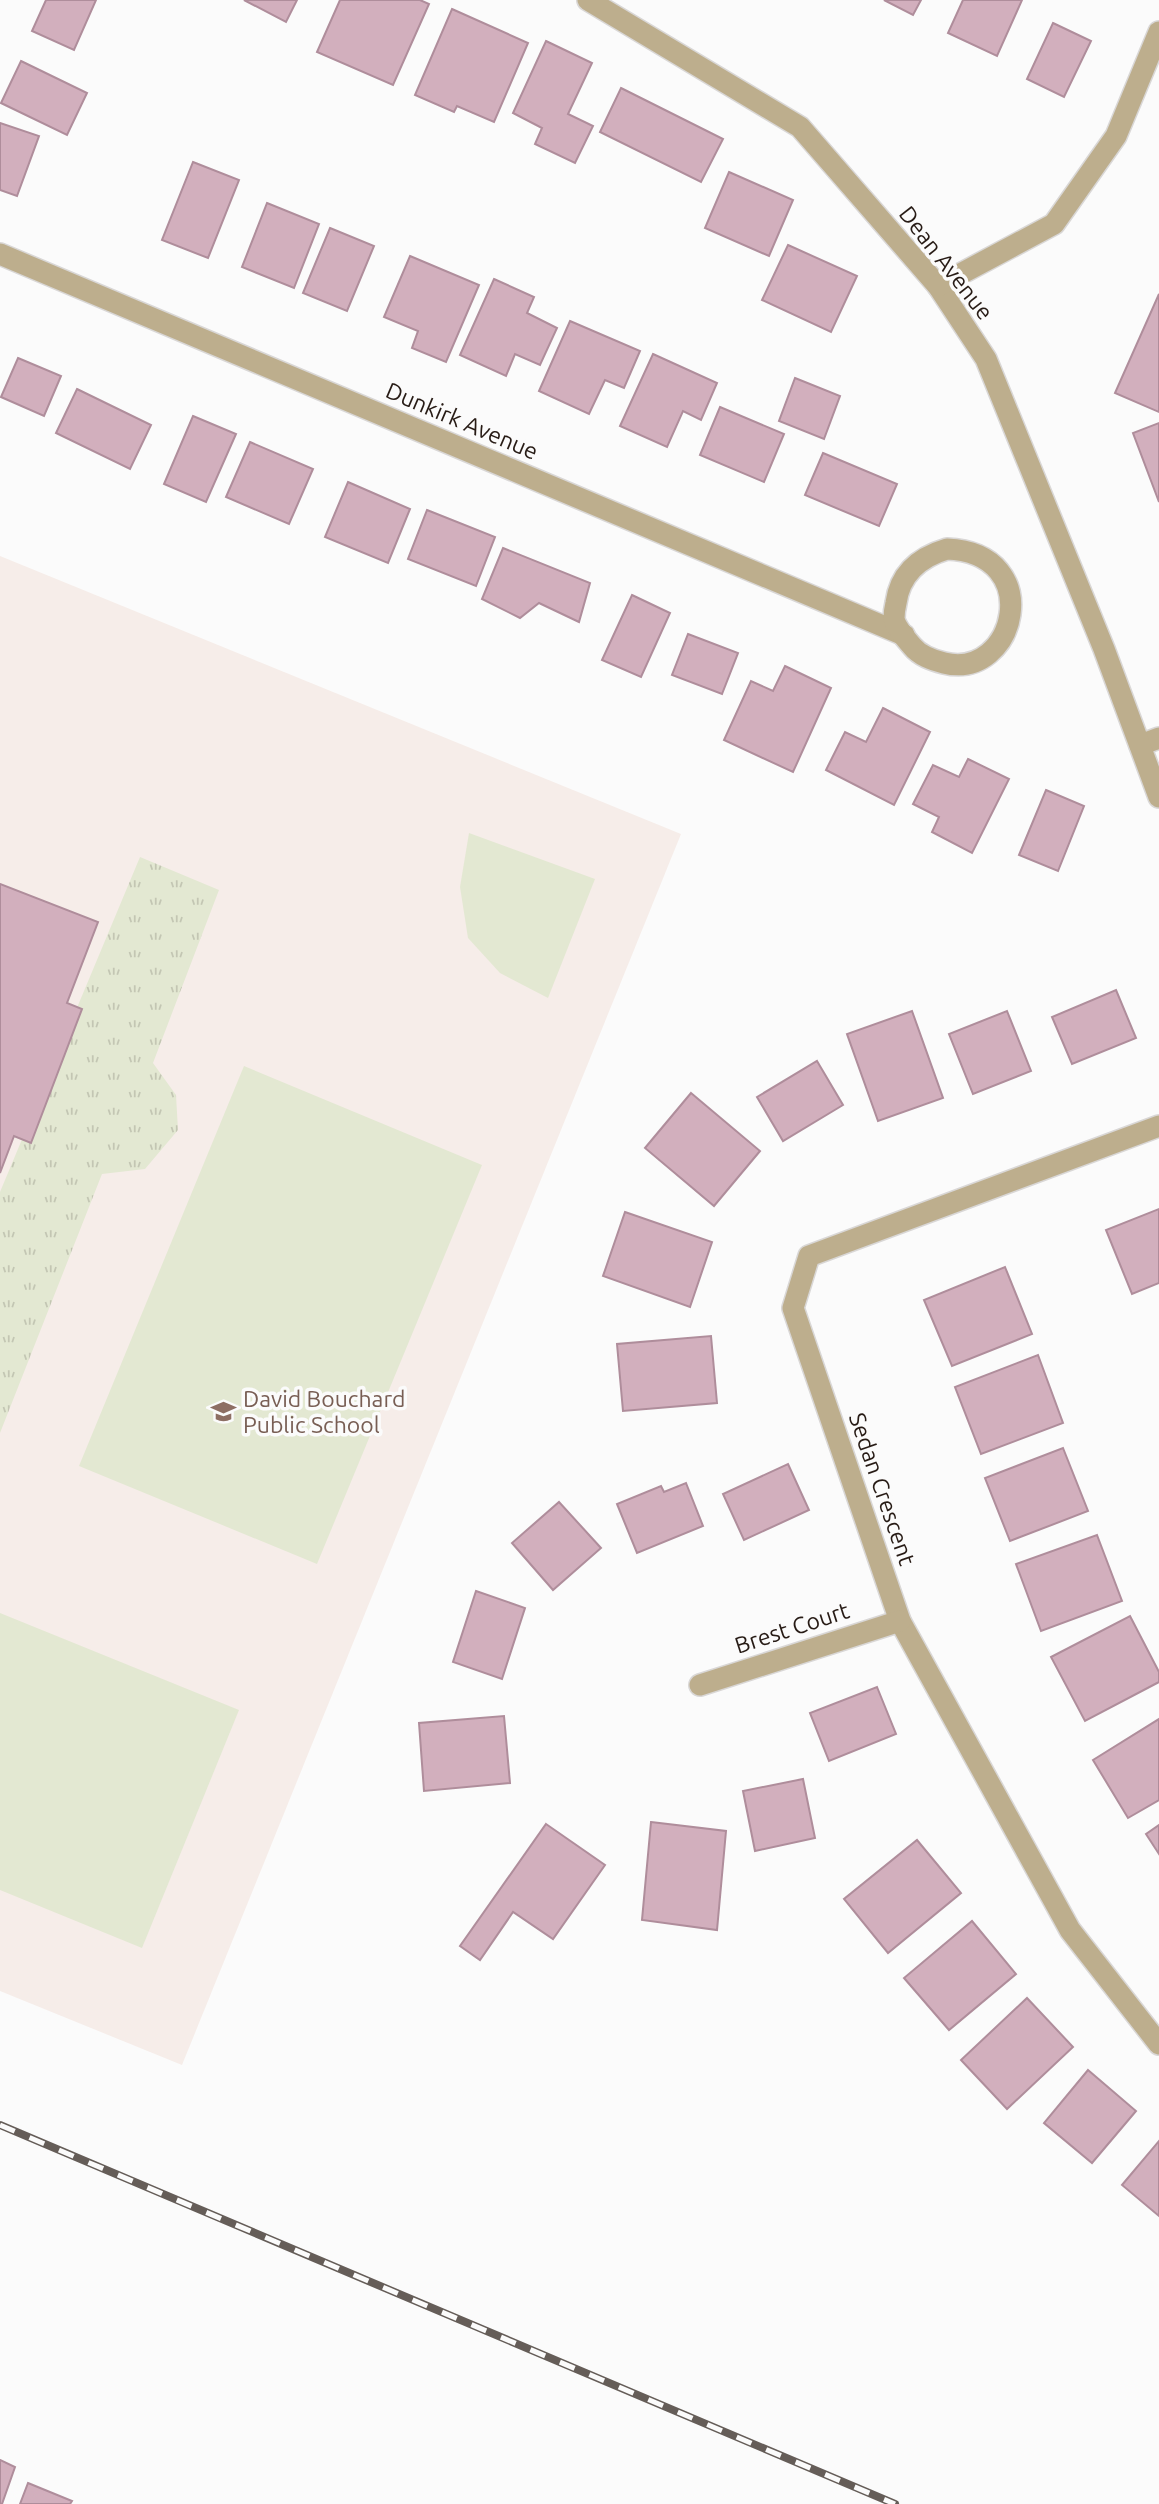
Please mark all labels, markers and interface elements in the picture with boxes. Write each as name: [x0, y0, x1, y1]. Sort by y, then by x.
street label: Dean Avenue: [894, 201, 998, 324]
street label: Dunkirk Avenue: [382, 377, 542, 464]
place label: David Bouchard Public School: [243, 1386, 406, 1437]
school or university icon: David Bouchard Public School: [209, 1398, 237, 1426]
street label: Sedan Crescent: [845, 1409, 920, 1568]
street label: Brest Court: [732, 1597, 852, 1658]

